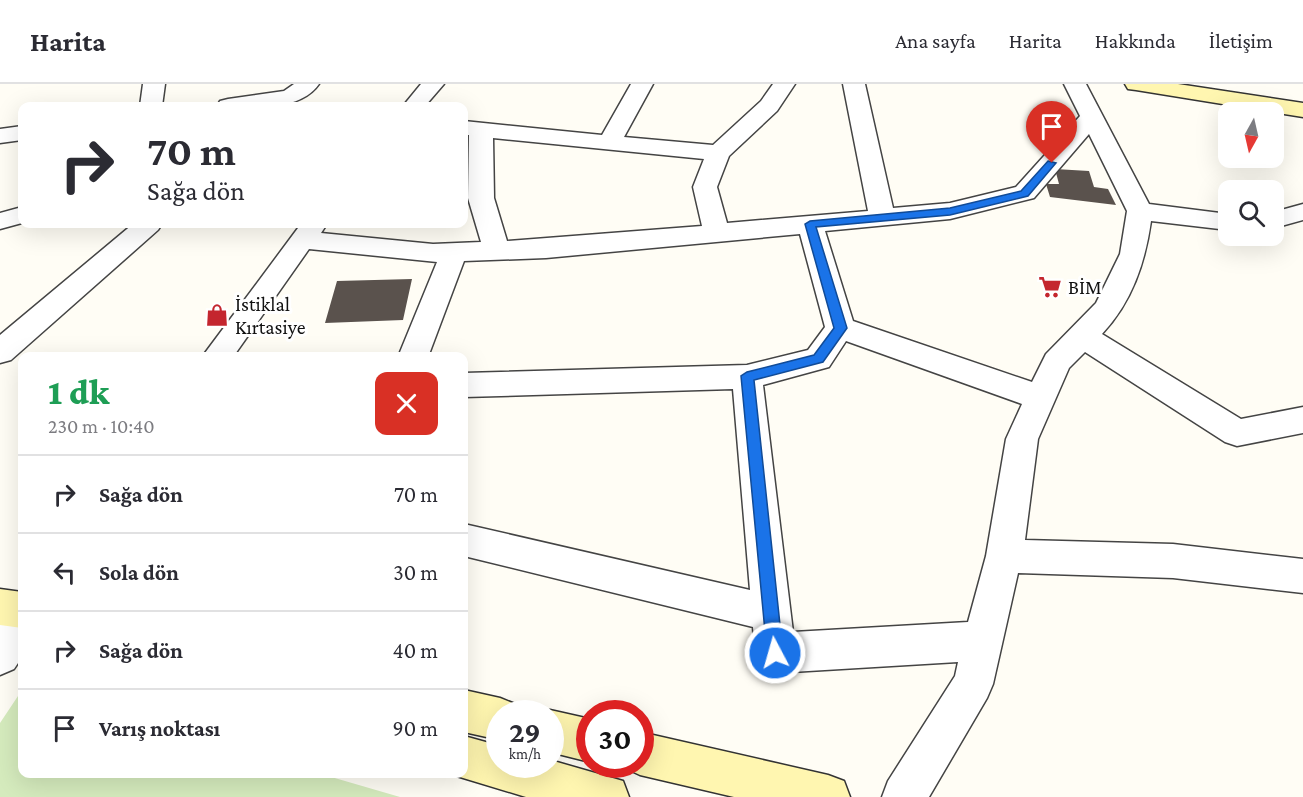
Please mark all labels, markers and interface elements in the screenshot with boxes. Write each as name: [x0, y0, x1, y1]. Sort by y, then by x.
text: Harita: [30, 26, 106, 57]
text: Ana sayfa: [895, 29, 976, 53]
text: Harita: [1009, 29, 1062, 53]
text: Hakkında: [1095, 29, 1176, 53]
text: İletişim: [1209, 29, 1273, 53]
pin: [1026, 101, 1077, 163]
north arrow: [1218, 102, 1284, 168]
map controls: [1218, 102, 1284, 246]
icon: arrive: [1035, 110, 1068, 143]
icon: right: [48, 126, 126, 204]
text: 70 m: [147, 127, 236, 174]
text: Sağa dön: [147, 176, 245, 206]
button: search: [1218, 180, 1284, 246]
supermarket icon: BİM: [1037, 274, 1063, 300]
place label: BİM: [1068, 276, 1102, 298]
place label: İstiklal Kırtasiye: [235, 293, 306, 339]
shop icon: İstiklal Kırtasiye: [204, 302, 230, 328]
text: 1 dk: [48, 372, 109, 412]
button: close: [375, 372, 438, 435]
text: 230 m · 10:40: [48, 415, 155, 437]
icon: right: [48, 478, 81, 511]
text: Sağa dön: [99, 482, 183, 507]
text: 70 m: [394, 482, 438, 507]
icon: left: [48, 556, 81, 589]
text: Sola dön: [99, 560, 179, 585]
text: 30 m: [393, 560, 438, 585]
position arrow: [743, 621, 807, 685]
icon: right: [48, 634, 81, 667]
text: Sağa dön: [99, 638, 183, 663]
text: 40 m: [393, 638, 438, 663]
speed limit sign: 30: [576, 700, 654, 778]
icon: arrive: [48, 712, 81, 745]
text: 29: [509, 715, 541, 748]
text: Varış noktası: [99, 716, 220, 741]
text: 90 m: [393, 716, 438, 741]
text: km/h: [509, 746, 541, 762]

